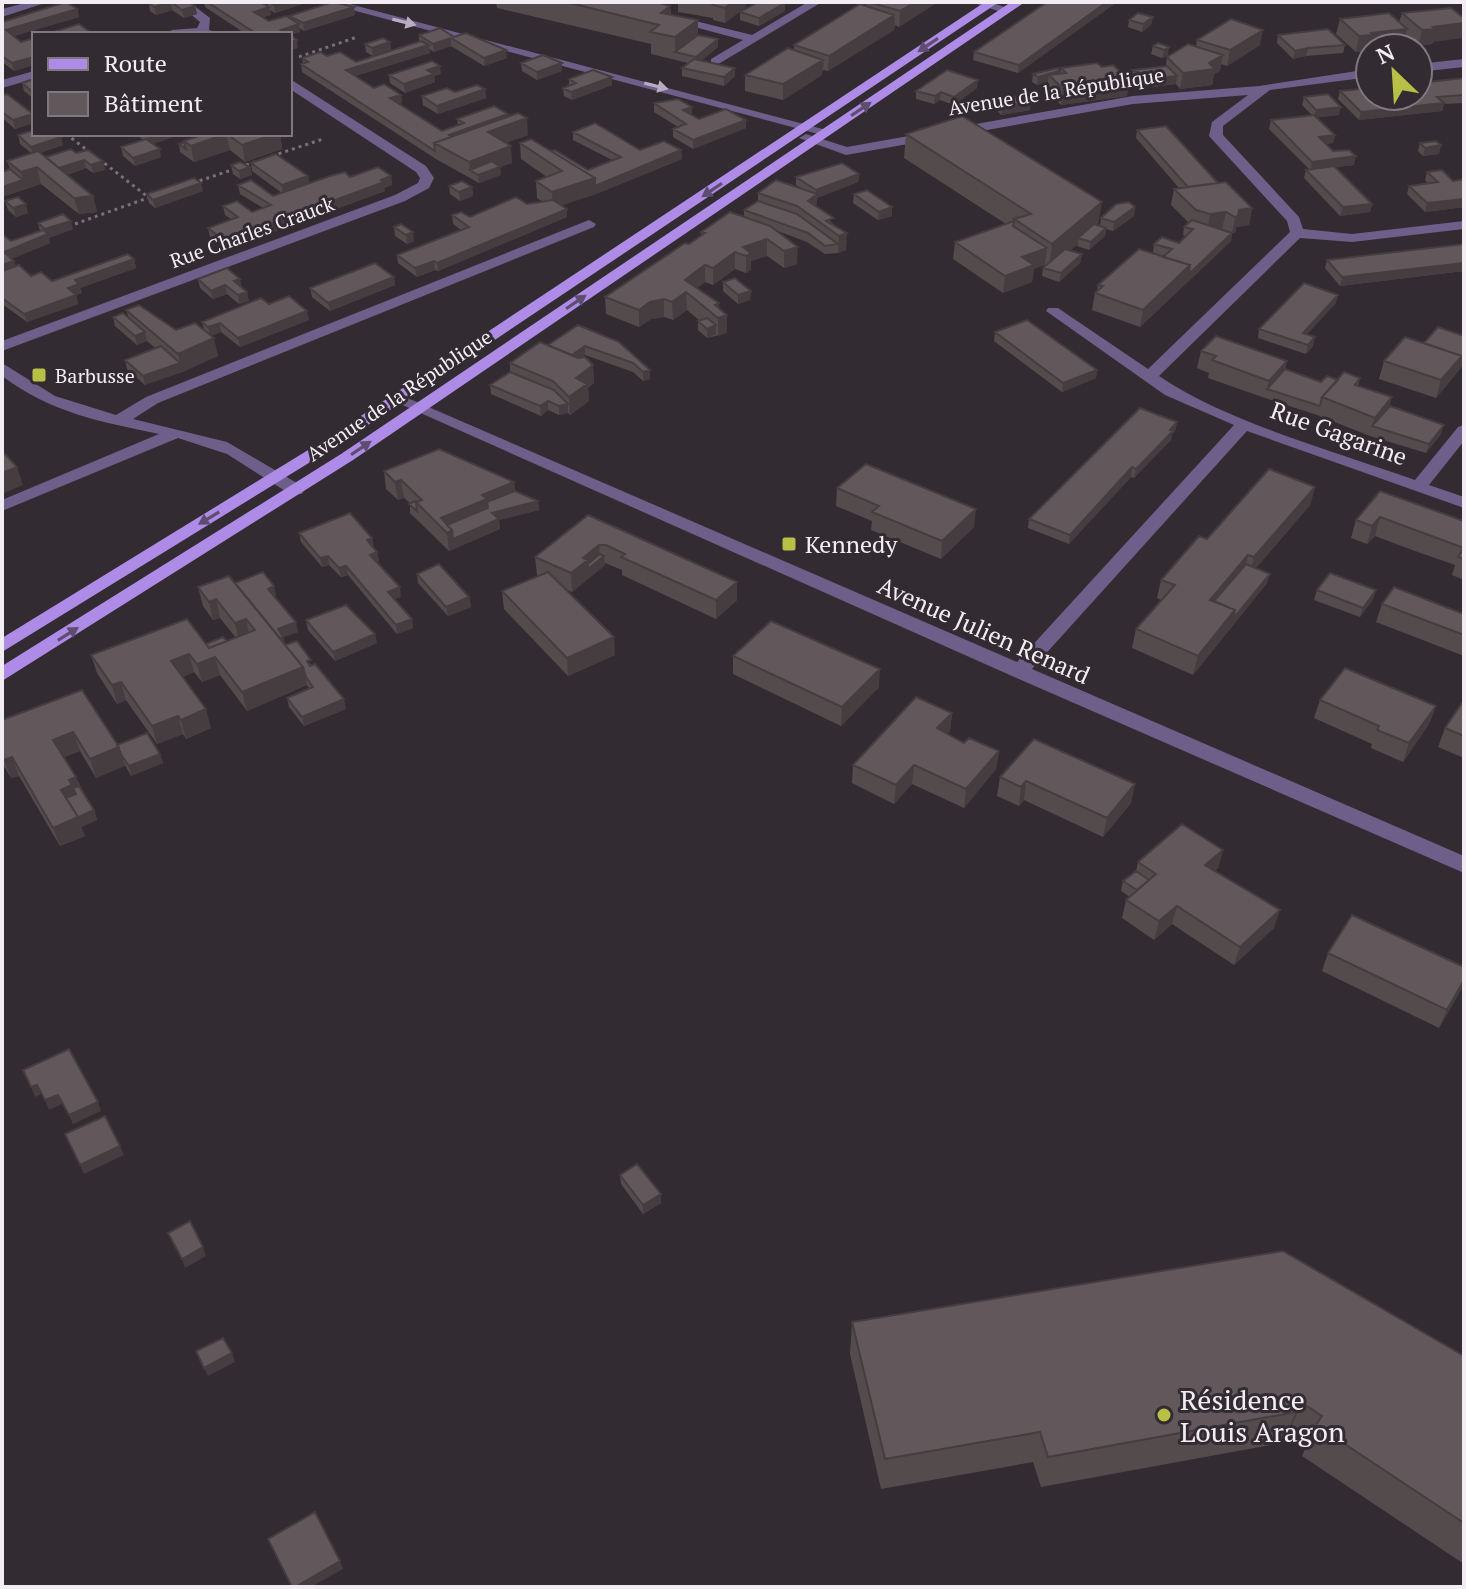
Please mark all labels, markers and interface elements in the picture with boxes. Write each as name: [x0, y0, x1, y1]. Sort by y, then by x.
one-way arrow: [391, 17, 416, 29]
legend: [32, 32, 292, 136]
north arrow: [1354, 32, 1434, 112]
text: N: [1372, 37, 1399, 70]
one-way arrow: [918, 38, 939, 53]
text: Route: [104, 47, 167, 79]
street label: Avenue de la République: [946, 61, 1166, 121]
one-way arrow: [643, 81, 668, 93]
text: Bâtiment: [104, 87, 203, 119]
one-way arrow: [851, 102, 872, 117]
one-way arrow: [701, 182, 722, 197]
street label: Rue Charles Crauck: [166, 190, 339, 274]
one-way arrow: [566, 295, 587, 310]
street label: Avenue de la République: [301, 323, 497, 467]
place label: Barbusse: [55, 362, 135, 389]
marker: Barbusse: [30, 366, 48, 384]
street label: Rue Gagarine: [1266, 393, 1412, 473]
one-way arrow: [350, 440, 371, 455]
one-way arrow: [198, 511, 220, 525]
place label: Kennedy: [805, 528, 898, 560]
marker: Kennedy: [780, 535, 798, 553]
street label: Avenue Julien Renard: [873, 569, 1095, 691]
one-way arrow: [57, 628, 79, 642]
place label: Résidence Louis Aragon: [1180, 1381, 1345, 1450]
marker: Résidence Louis Aragon: [1155, 1406, 1173, 1424]

